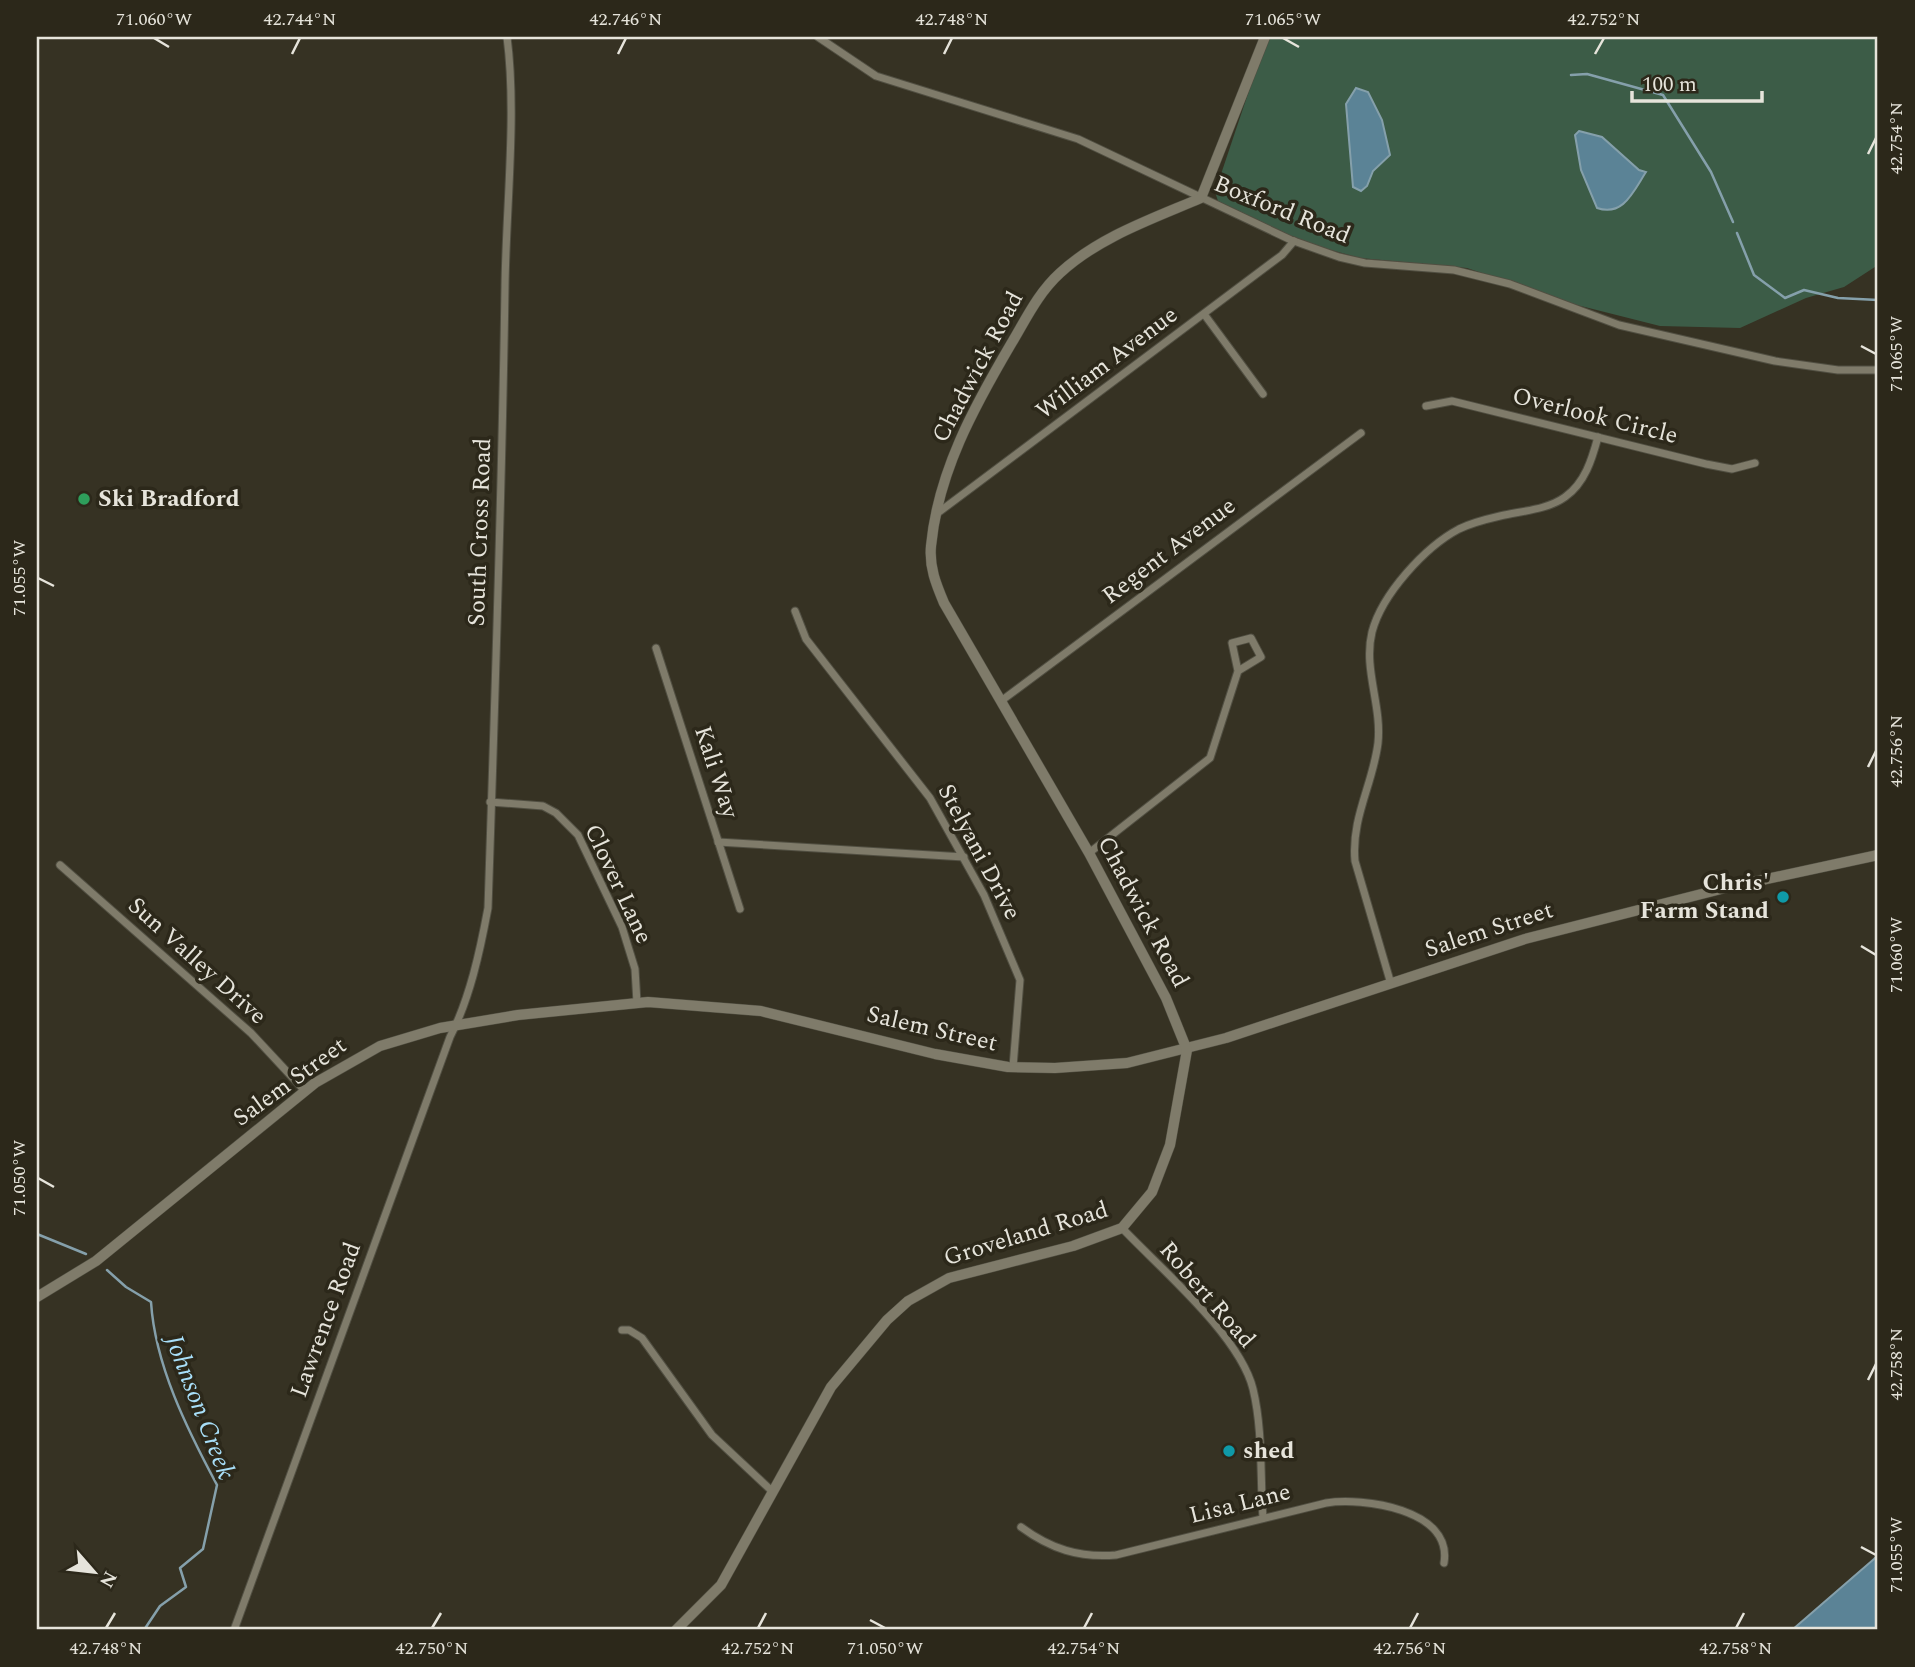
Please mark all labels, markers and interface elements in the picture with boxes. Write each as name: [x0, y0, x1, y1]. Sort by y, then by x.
text: 71.060°W: [116, 6, 192, 33]
text: 42.744°N: [264, 6, 336, 33]
text: 42.746°N: [590, 6, 662, 33]
text: 42.748°N: [916, 6, 988, 33]
text: 71.065°W: [1245, 6, 1321, 33]
text: 42.752°N: [1568, 6, 1640, 33]
scale bar: [1632, 60, 1761, 104]
text: 100 m: [1642, 69, 1697, 101]
text: 42.754°N: [1883, 102, 1910, 174]
street label: Boxford Road: [1208, 166, 1356, 254]
street label: Chadwick Road: [923, 285, 1033, 449]
street label: William Avenue: [1028, 297, 1186, 429]
text: 71.065°W: [1883, 316, 1910, 392]
street label: Overlook Circle: [1508, 378, 1682, 454]
street label: South Cross Road: [459, 437, 501, 627]
place label: Ski Bradford: [98, 481, 240, 517]
street label: Regent Avenue: [1094, 489, 1244, 613]
marker: Ski Bradford: [76, 491, 92, 507]
text: 71.055°W: [6, 540, 33, 616]
text: 42.756°N: [1883, 715, 1910, 787]
street label: Kali Way: [684, 721, 748, 824]
street label: Stelyani Drive: [928, 778, 1030, 926]
street label: Clover Lane: [575, 818, 661, 950]
street label: Chadwick Road: [1088, 830, 1198, 994]
place label: Chris' Farm Stand: [1640, 865, 1769, 929]
street label: Sun Valley Drive: [119, 889, 275, 1033]
marker: Chris' Farm Stand: [1775, 889, 1791, 905]
street label: Salem Street: [1420, 892, 1558, 968]
text: 71.060°W: [1883, 917, 1910, 993]
street label: Salem Street: [863, 996, 1001, 1062]
street label: Salem Street: [226, 1028, 354, 1136]
text: 71.050°W: [6, 1140, 33, 1216]
street label: Groveland Road: [939, 1192, 1113, 1276]
street label: Robert Road: [1150, 1233, 1264, 1357]
street label: Lawrence Road: [281, 1237, 371, 1403]
water label: Johnson Creek: [153, 1327, 246, 1485]
text: 42.758°N: [1883, 1328, 1910, 1400]
place label: shed: [1243, 1433, 1295, 1469]
marker: shed: [1221, 1443, 1237, 1459]
street label: Lisa Lane: [1186, 1474, 1294, 1534]
text: 71.055°W: [1883, 1517, 1910, 1593]
north arrow: [60, 1538, 130, 1608]
text: N: [91, 1566, 124, 1593]
text: 42.748°N: [70, 1635, 142, 1662]
text: 42.750°N: [396, 1635, 468, 1662]
text: 42.752°N: [722, 1635, 794, 1662]
text: 71.050°W: [847, 1635, 923, 1662]
text: 42.754°N: [1048, 1635, 1120, 1662]
text: 42.756°N: [1374, 1635, 1446, 1662]
text: 42.758°N: [1700, 1635, 1772, 1662]

